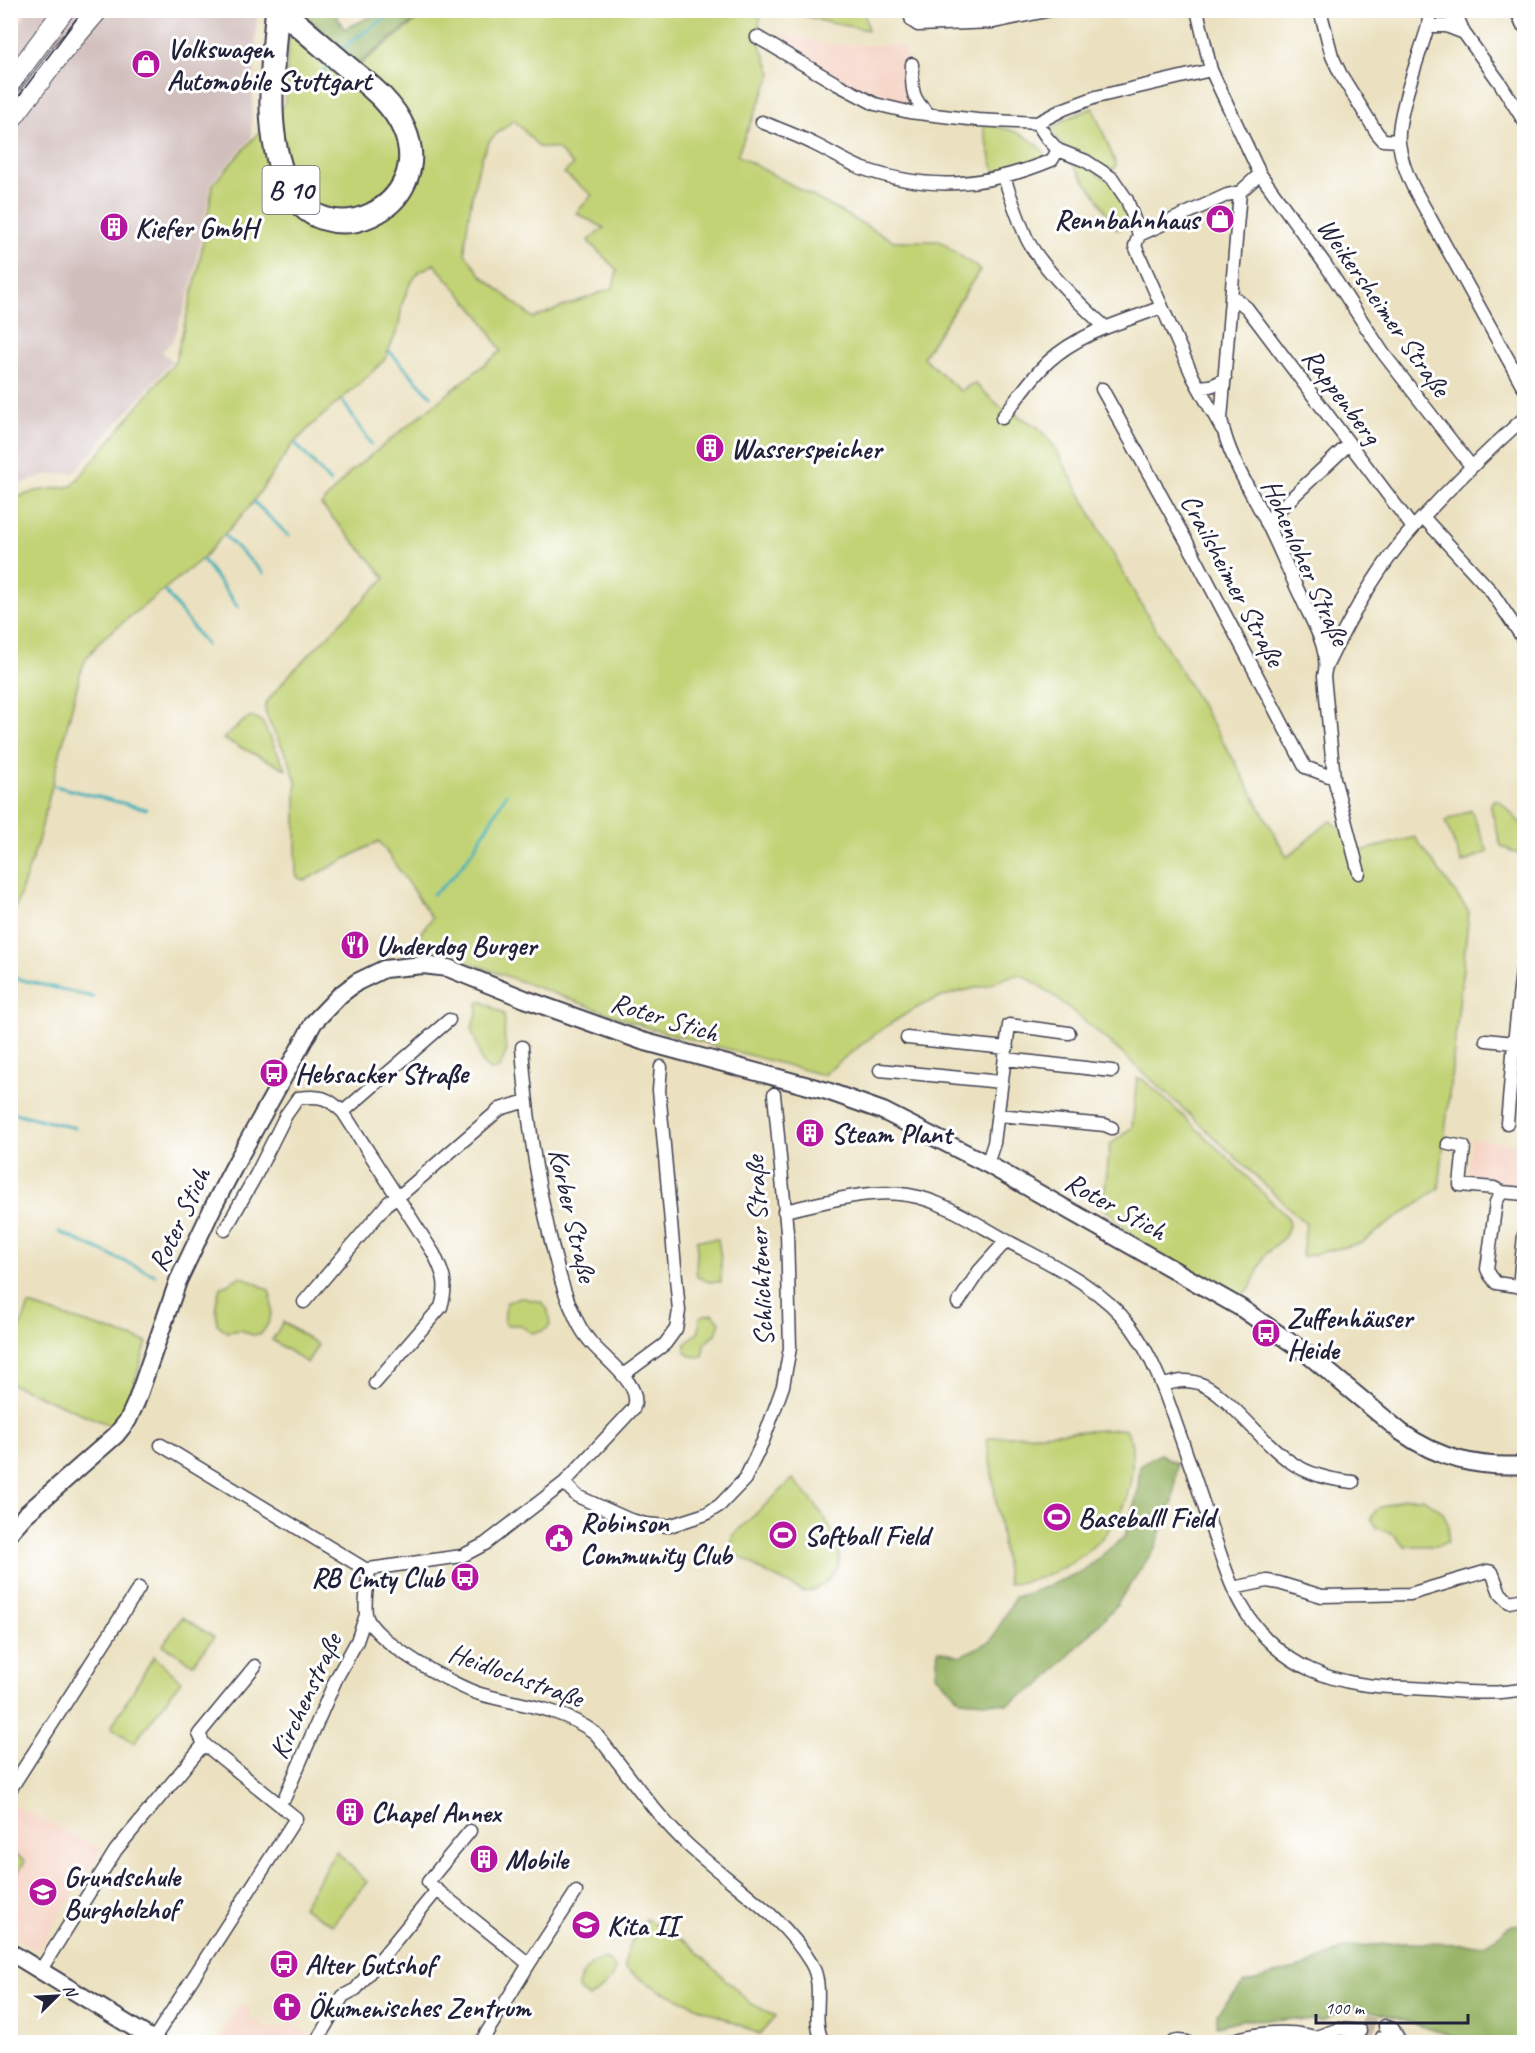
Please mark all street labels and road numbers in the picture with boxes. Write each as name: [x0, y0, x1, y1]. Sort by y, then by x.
road number: B 10: [262, 166, 320, 214]
street label: Weikersheimer Straße: [1309, 211, 1460, 405]
street label: Rappenberg: [1295, 341, 1391, 453]
street label: Hohenloher Straße: [1254, 473, 1359, 652]
street label: Crailsheimer Straße: [1173, 488, 1294, 674]
street label: Roter Stich: [607, 984, 724, 1050]
street label: Korber Straße: [541, 1145, 606, 1287]
street label: Schlichtener Straße: [736, 1153, 781, 1347]
street label: Roter Stich: [140, 1160, 219, 1277]
street label: Roter Stich: [1059, 1164, 1174, 1249]
street label: Kirchenstraße: [261, 1626, 350, 1764]
street label: Heidlochstraße: [444, 1635, 590, 1716]

